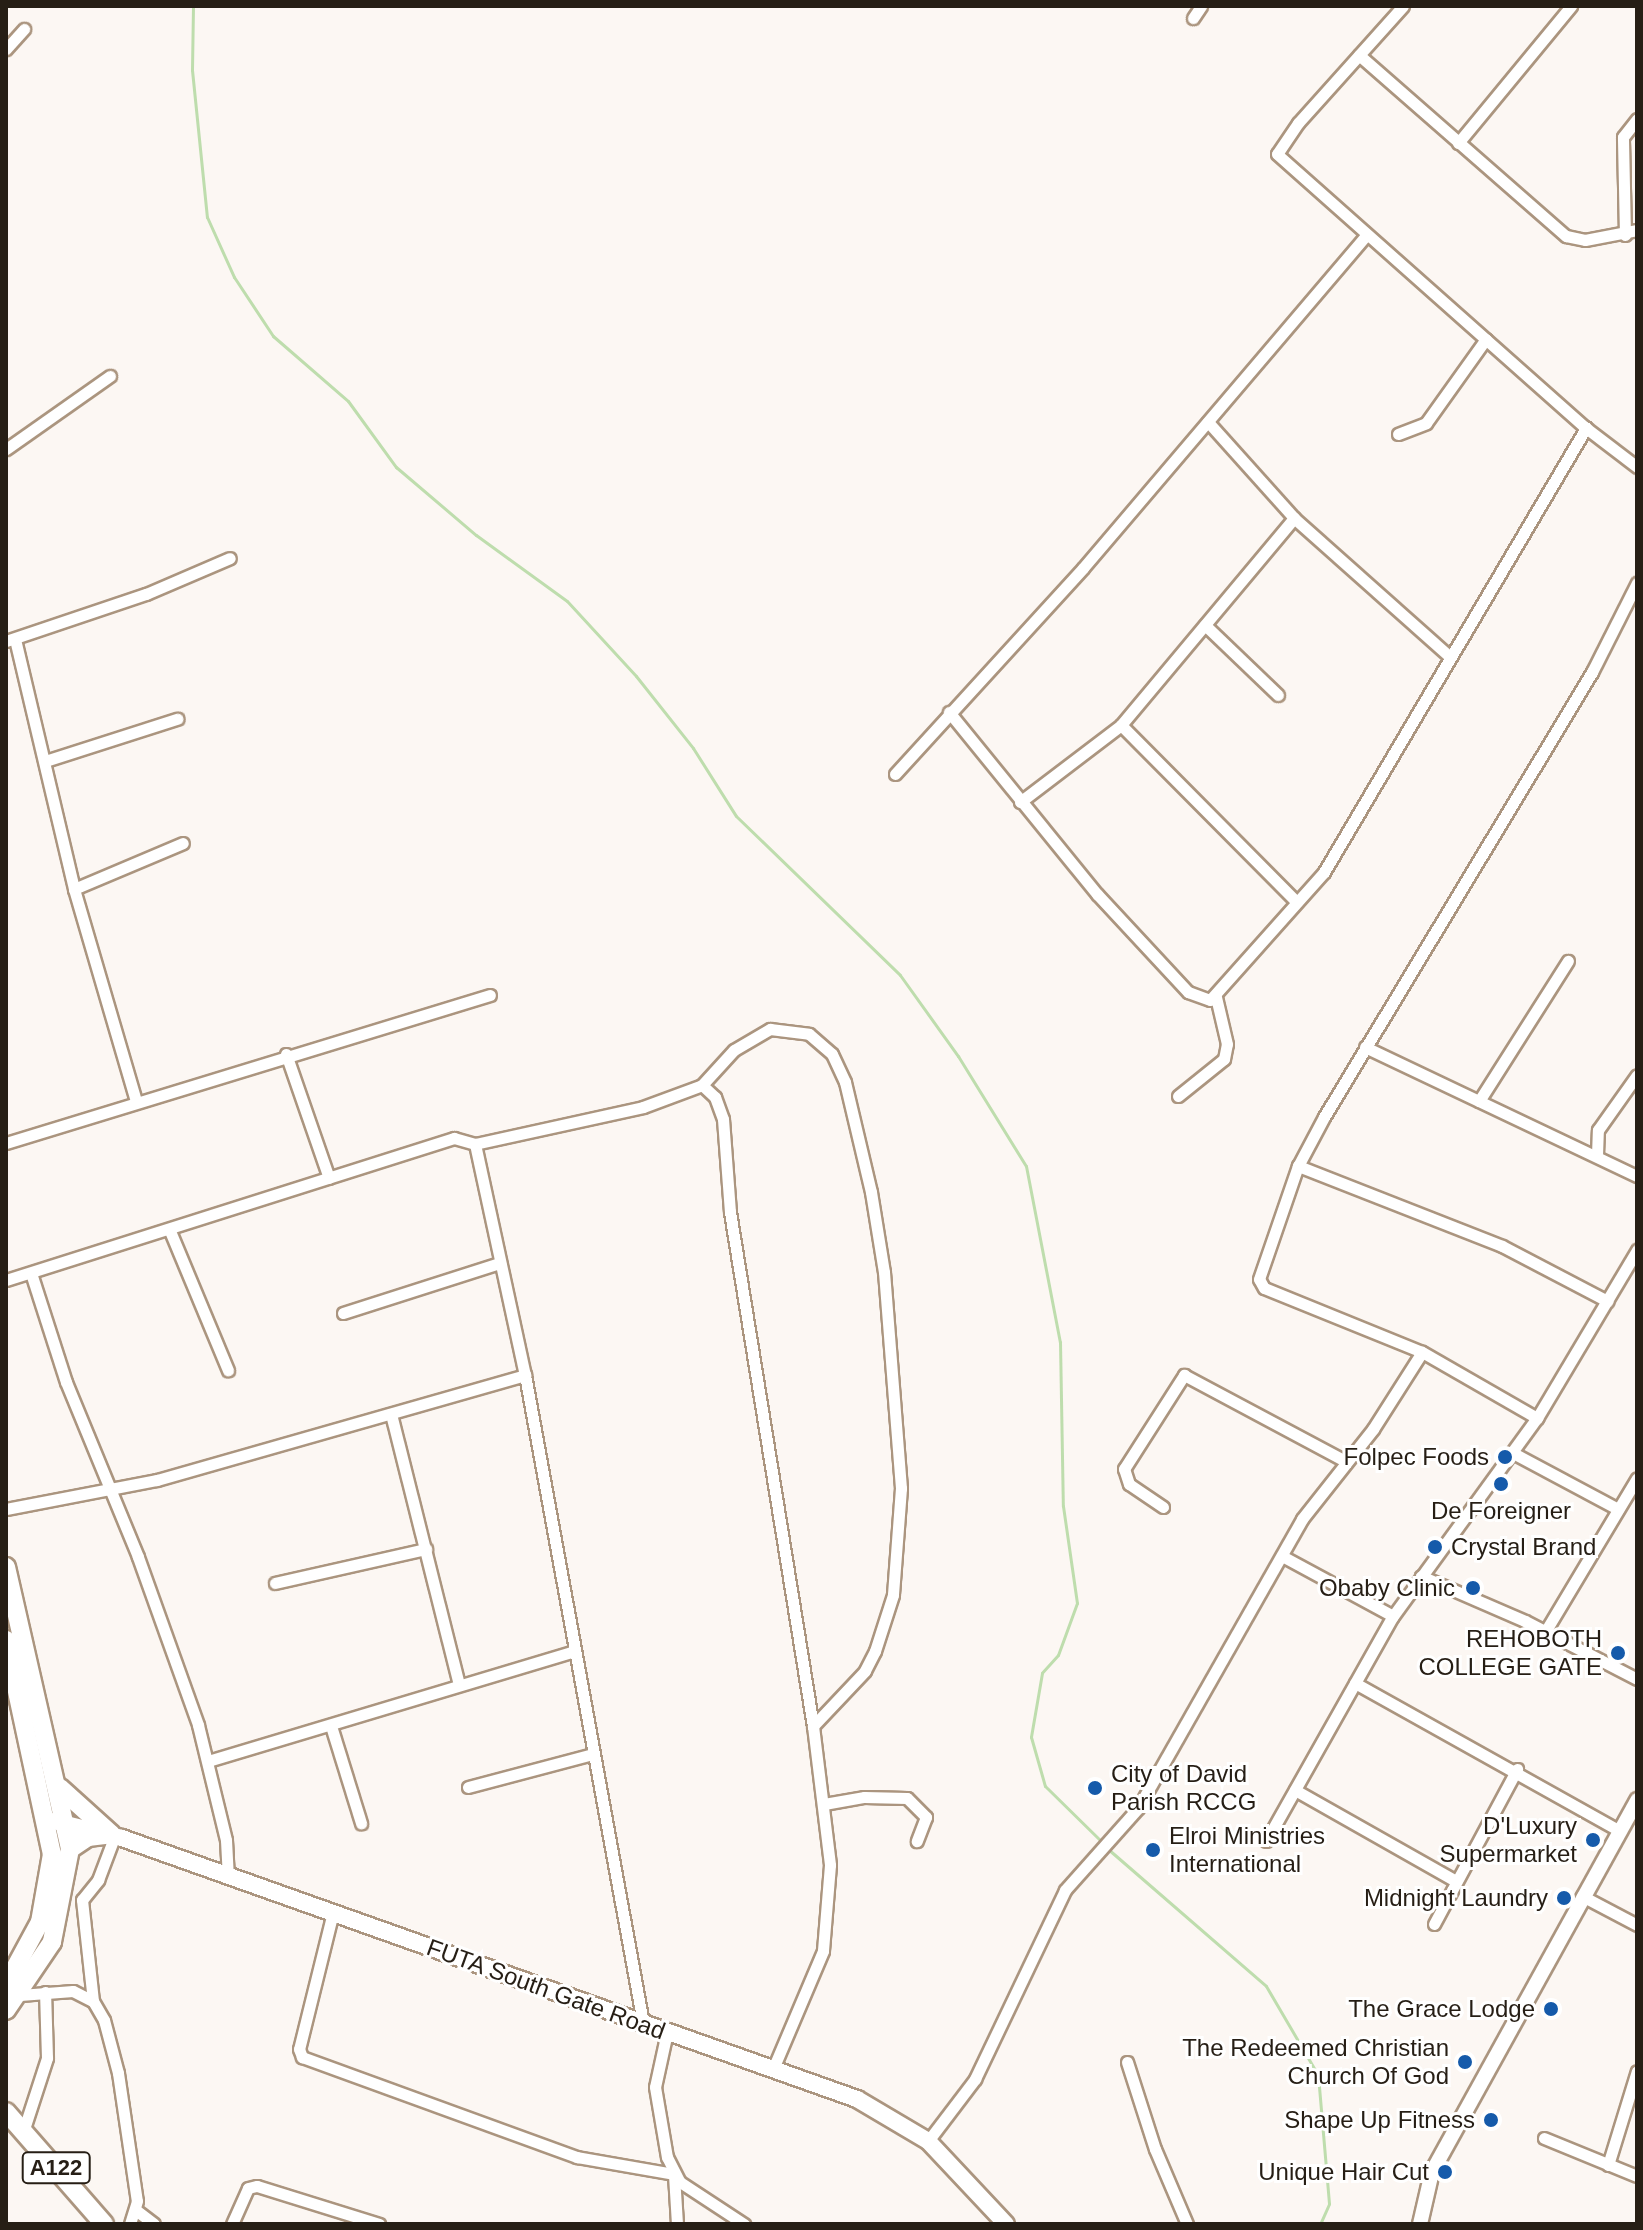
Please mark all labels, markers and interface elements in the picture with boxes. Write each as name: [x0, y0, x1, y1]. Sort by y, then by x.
place label: Folpec Foods: [1344, 1443, 1489, 1471]
marker: Folpec Foods: [1496, 1448, 1514, 1466]
marker: De Foreigner: [1492, 1475, 1510, 1493]
place label: De Foreigner: [1431, 1497, 1571, 1525]
place label: Crystal Brand: [1451, 1533, 1596, 1561]
marker: Crystal Brand: [1426, 1538, 1444, 1556]
place label: Obaby Clinic: [1319, 1574, 1455, 1602]
marker: Obaby Clinic: [1462, 1577, 1484, 1599]
place label: REHOBOTH COLLEGE GATE: [1418, 1625, 1602, 1681]
marker: REHOBOTH COLLEGE GATE: [1609, 1644, 1627, 1662]
place label: City of David Parish RCCG: [1111, 1760, 1256, 1816]
marker: City of David Parish RCCG: [1086, 1779, 1104, 1797]
place label: D'Luxury Supermarket: [1440, 1812, 1577, 1868]
place label: Elroi Ministries International: [1169, 1822, 1325, 1878]
marker: D'Luxury Supermarket: [1584, 1831, 1602, 1849]
marker: Elroi Ministries International: [1144, 1841, 1162, 1859]
place label: Midnight Laundry: [1364, 1884, 1548, 1912]
marker: Midnight Laundry: [1555, 1889, 1573, 1907]
street label: FUTA South Gate Road: [422, 1932, 670, 2046]
place label: The Grace Lodge: [1348, 1995, 1535, 2023]
marker: The Grace Lodge: [1542, 2000, 1560, 2018]
place label: The Redeemed Christian Church Of God: [1182, 2034, 1449, 2090]
marker: The Redeemed Christian Church Of God: [1456, 2053, 1474, 2071]
place label: Shape Up Fitness: [1284, 2106, 1475, 2134]
marker: Shape Up Fitness: [1482, 2111, 1500, 2129]
road number: A122: [20, 2150, 92, 2186]
place label: Unique Hair Cut: [1258, 2158, 1429, 2186]
marker: Unique Hair Cut: [1436, 2163, 1454, 2181]

